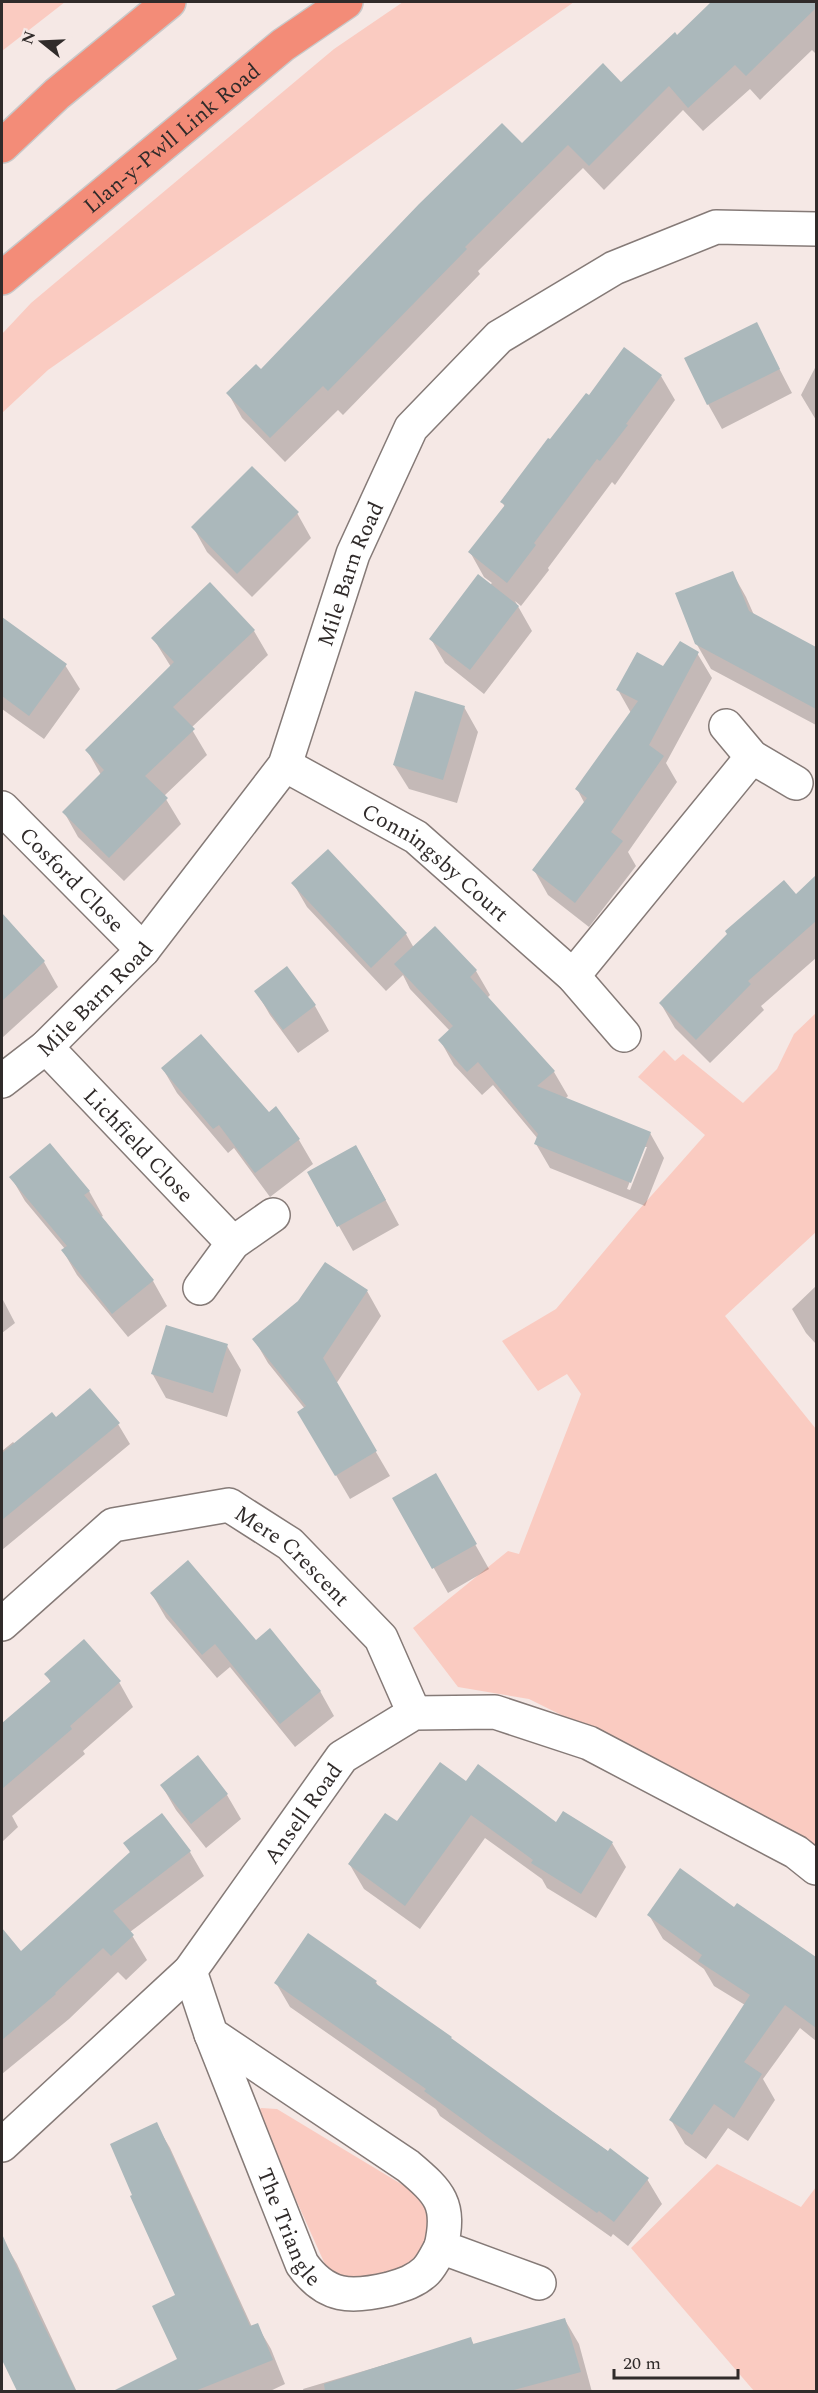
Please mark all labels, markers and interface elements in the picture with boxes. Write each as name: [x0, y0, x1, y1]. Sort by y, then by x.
north arrow: [12, 12, 72, 72]
text: N: [15, 28, 42, 48]
street label: Llan-y-Pwll Link Road: [76, 55, 268, 222]
street label: Mile Barn Road: [309, 496, 393, 651]
street label: Conningsby Court: [356, 795, 516, 930]
street label: Cosford Close: [11, 819, 132, 941]
street label: Mile Barn Road: [30, 935, 162, 1065]
street label: Lichfield Close: [75, 1081, 201, 1211]
street label: Mere Crescent: [228, 1498, 357, 1615]
street label: Ansell Road: [256, 1756, 351, 1871]
street label: The Triangle: [248, 2163, 328, 2295]
scale bar: [614, 2342, 738, 2380]
text: 20 m: [623, 2350, 661, 2377]

